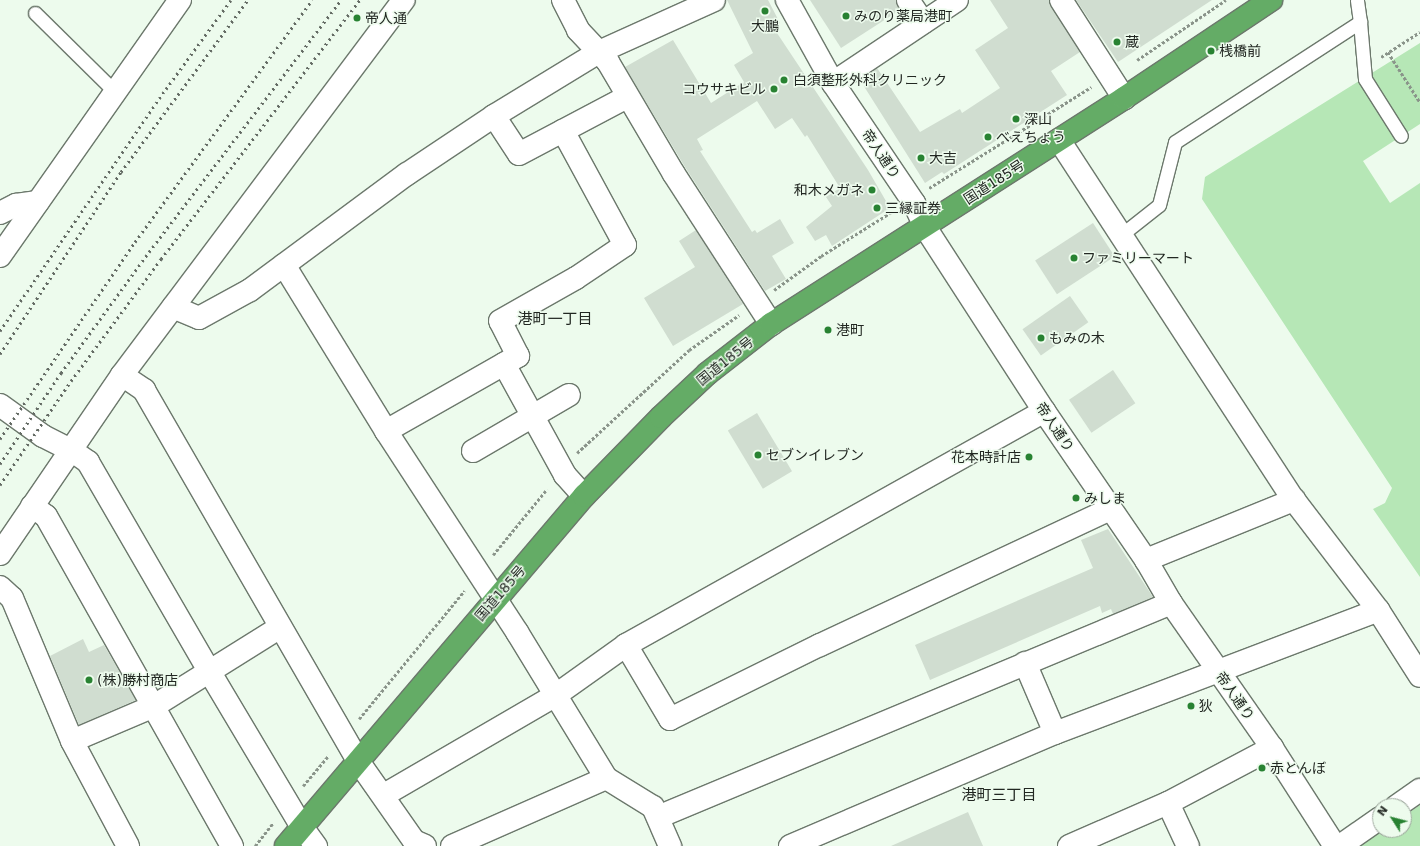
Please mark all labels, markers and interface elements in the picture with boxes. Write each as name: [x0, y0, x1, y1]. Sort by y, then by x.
marker: 大鵬: [760, 6, 770, 16]
place label: みのり薬局港町: [854, 8, 952, 24]
place label: 帝人通: [365, 10, 407, 26]
marker: みのり薬局港町: [841, 11, 851, 21]
marker: 帝人通: [352, 13, 362, 23]
place label: 大鵬: [751, 18, 779, 34]
place label: 蔵: [1125, 34, 1139, 50]
marker: 蔵: [1112, 37, 1122, 47]
place label: 桟橋前: [1219, 43, 1261, 59]
marker: 桟橋前: [1206, 46, 1216, 56]
place label: 白須整形外科クリニック: [793, 72, 947, 88]
marker: 白須整形外科クリニック: [778, 74, 790, 86]
place label: コウサキビル: [682, 81, 766, 97]
marker: コウサキビル: [769, 84, 779, 94]
place label: 深山: [1024, 111, 1052, 127]
marker: 深山: [1011, 114, 1021, 124]
street label: 帝人通り: [858, 126, 904, 182]
place label: べえちょう: [996, 129, 1066, 145]
marker: べえちょう: [983, 132, 993, 142]
place label: 大吉: [929, 150, 957, 166]
marker: 大吉: [916, 153, 926, 163]
street label: 国道185号: [961, 156, 1027, 208]
place label: 和木メガネ: [794, 182, 864, 198]
marker: 和木メガネ: [867, 185, 877, 195]
place label: 三縁証券: [885, 200, 941, 216]
marker: 三縁証券: [872, 203, 882, 213]
place label: ファミリーマート: [1082, 250, 1194, 266]
marker: ファミリーマート: [1069, 253, 1079, 263]
district label: 港町一丁目: [518, 311, 592, 329]
place label: 港町: [836, 322, 864, 338]
marker: 港町: [823, 325, 833, 335]
place label: もみの木: [1049, 330, 1105, 346]
street label: 国道185号: [693, 333, 757, 389]
marker: もみの木: [1036, 333, 1046, 343]
street label: 帝人通り: [1032, 399, 1078, 455]
place label: セブンイレブン: [766, 447, 864, 463]
place label: 花本時計店: [951, 449, 1021, 465]
marker: セブンイレブン: [753, 450, 763, 460]
marker: 花本時計店: [1024, 452, 1034, 462]
place label: みしま: [1084, 490, 1126, 506]
marker: みしま: [1071, 493, 1081, 503]
street label: 国道185号: [471, 562, 529, 624]
street label: 帝人通り: [1212, 668, 1258, 724]
place label: (株)勝村商店: [97, 672, 178, 688]
marker: (株)勝村商店: [84, 675, 94, 685]
place label: 狄: [1199, 698, 1213, 714]
marker: 狄: [1186, 701, 1196, 711]
place label: 赤とんぼ: [1270, 760, 1326, 776]
marker: 赤とんぼ: [1257, 763, 1267, 773]
district label: 港町三丁目: [962, 787, 1036, 805]
north arrow: [1372, 798, 1412, 838]
text: N: [1375, 804, 1391, 819]

